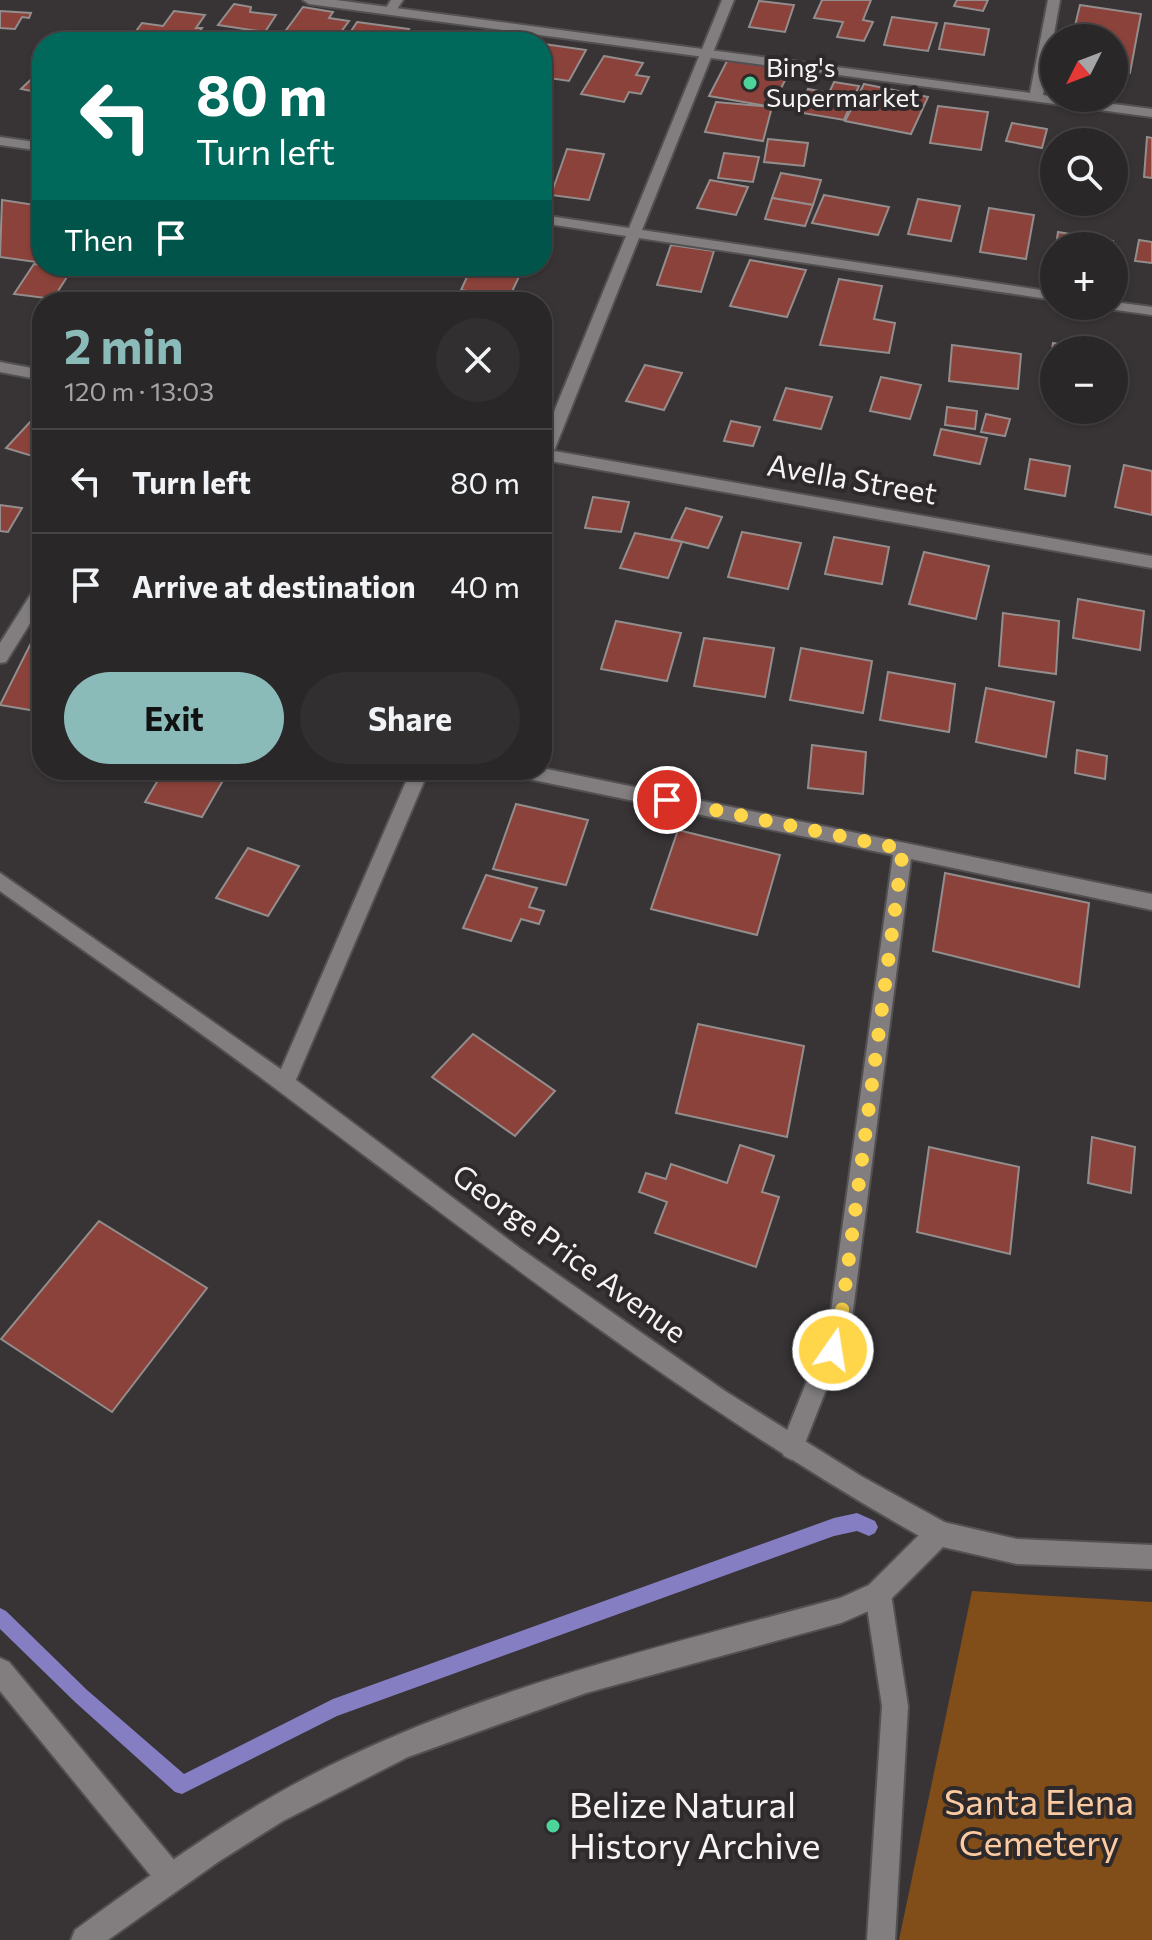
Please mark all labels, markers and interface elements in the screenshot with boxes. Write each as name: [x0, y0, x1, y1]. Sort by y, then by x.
north arrow: [1040, 24, 1128, 112]
map controls: [1040, 24, 1128, 424]
place label: Bing's Supermarket: [766, 51, 920, 112]
text: 80 m: [196, 59, 327, 128]
icon: left: [64, 64, 168, 168]
marker: Bing's Supermarket: [741, 74, 759, 92]
text: Turn left: [196, 128, 335, 172]
button: search: [1040, 128, 1128, 216]
icon: arrive: [149, 216, 193, 260]
text: Then: [64, 220, 133, 257]
button: +: [1040, 232, 1128, 320]
text: 2 min: [64, 315, 184, 374]
button: close: [436, 318, 520, 402]
button: −: [1040, 336, 1128, 424]
text: 120 m · 13:03: [64, 375, 214, 406]
street label: Avella Street: [765, 444, 940, 511]
icon: left: [64, 459, 108, 503]
text: Turn left: [132, 463, 251, 500]
text: 80 m: [450, 463, 520, 500]
icon: arrive: [64, 563, 108, 607]
text: Arrive at destination: [132, 567, 416, 604]
text: 40 m: [451, 567, 520, 604]
button: Exit: [64, 672, 284, 764]
button: Share: [300, 672, 520, 764]
pin: [633, 766, 701, 834]
icon: arrive: [645, 778, 689, 822]
street label: George Price Avenue: [446, 1155, 695, 1349]
position arrow: [791, 1308, 875, 1392]
park label: Santa Elena Cemetery: [944, 1778, 1134, 1863]
place label: Belize Natural History Archive: [569, 1781, 821, 1866]
marker: Belize Natural History Archive: [544, 1817, 562, 1835]

